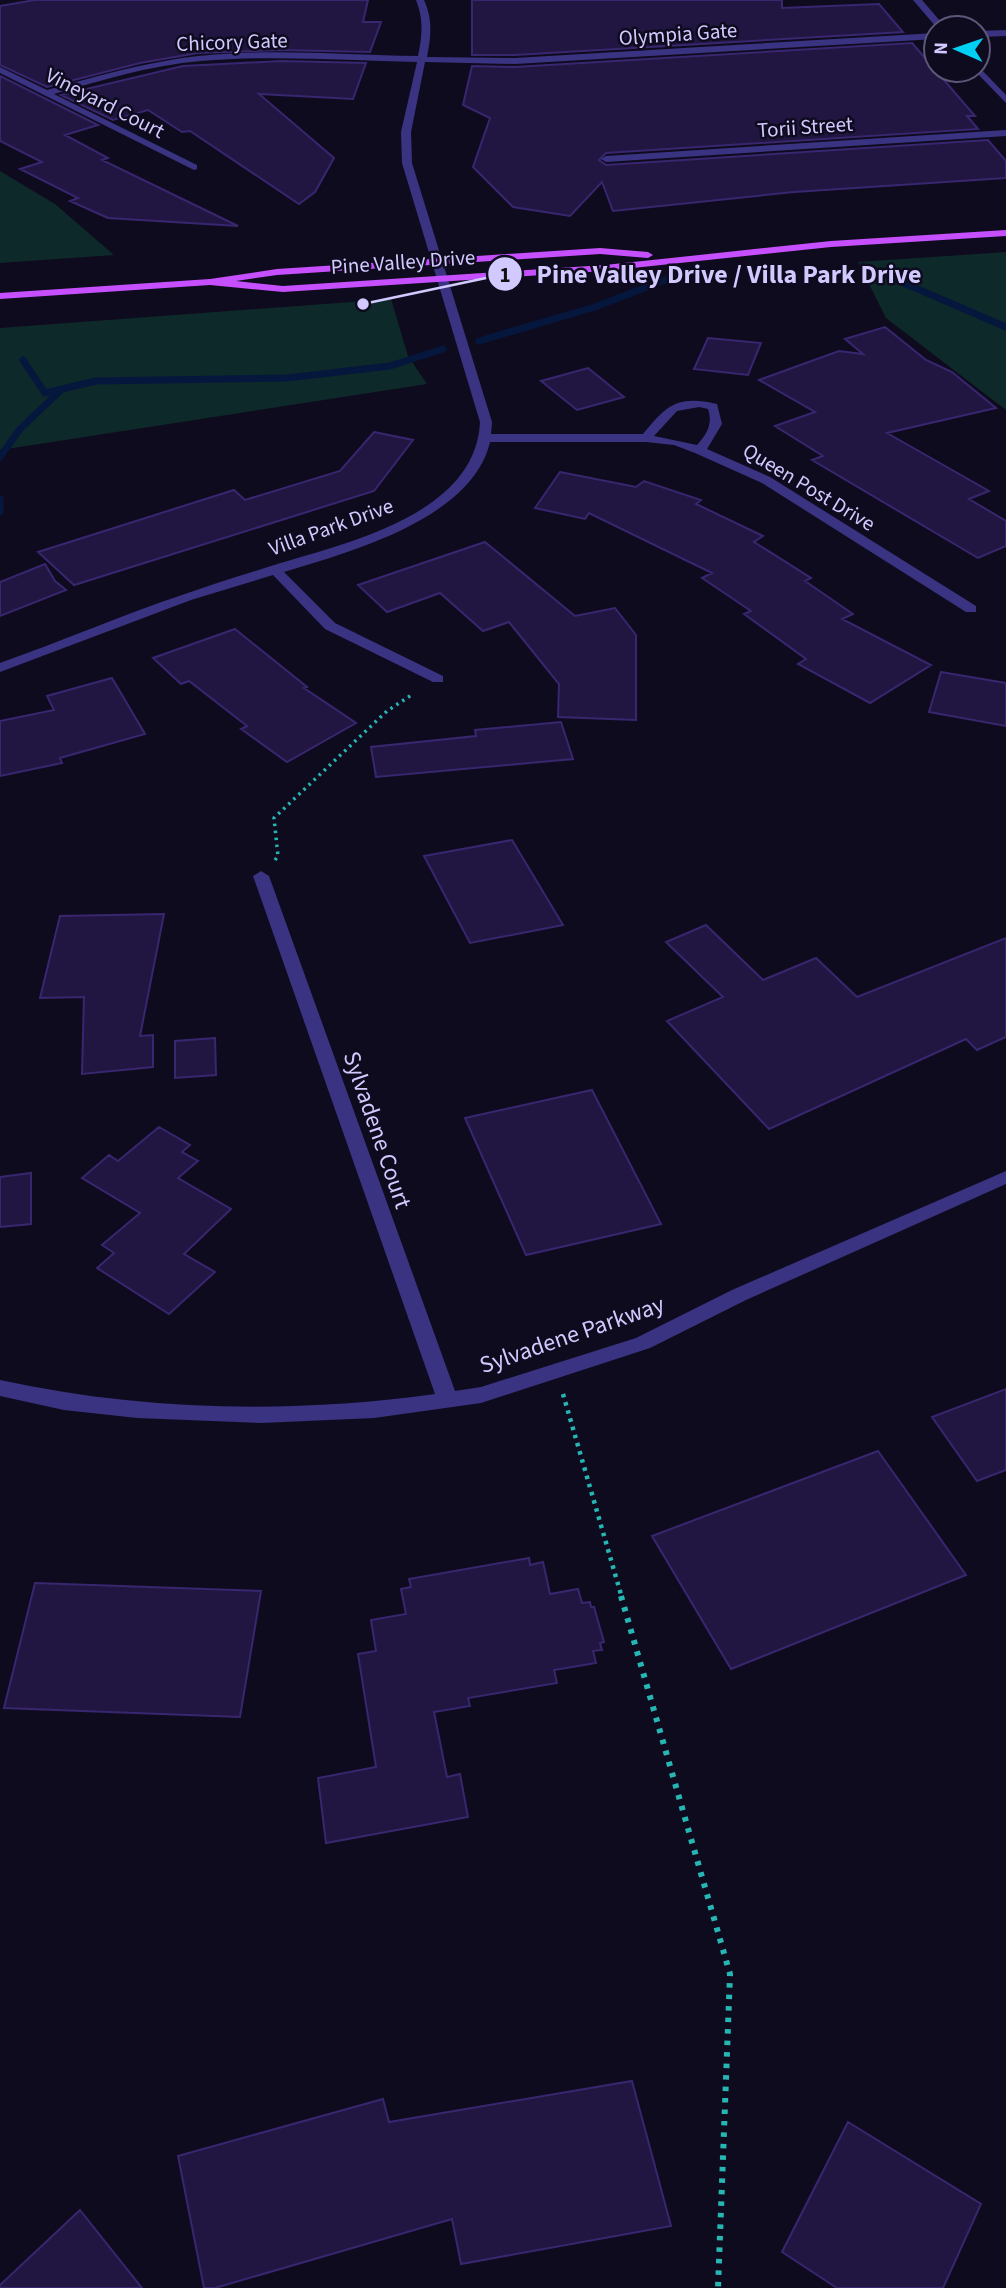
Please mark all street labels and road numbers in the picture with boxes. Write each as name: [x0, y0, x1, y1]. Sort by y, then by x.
street label: Olympia Gate: [618, 15, 738, 53]
street label: Chicory Gate: [176, 25, 288, 59]
street label: Vineyard Court: [40, 60, 170, 146]
street label: Torii Street: [756, 109, 854, 145]
street label: Pine Valley Drive: [330, 242, 476, 282]
street label: Queen Post Drive: [737, 436, 881, 538]
street label: Villa Park Drive: [265, 491, 397, 563]
street label: Sylvadene Court: [334, 1047, 420, 1213]
street label: Sylvadene Parkway: [475, 1287, 669, 1383]

